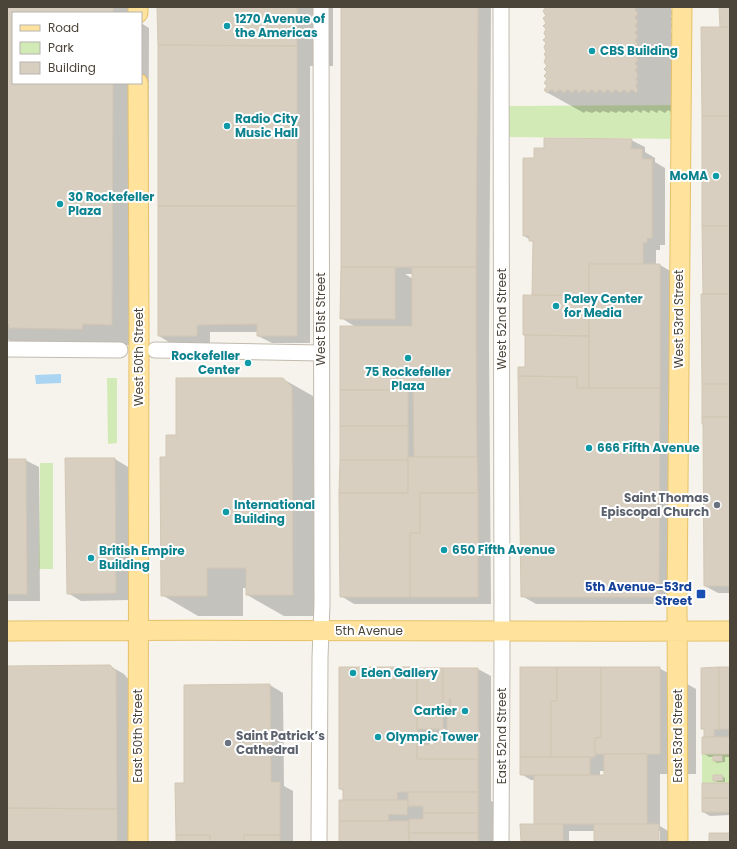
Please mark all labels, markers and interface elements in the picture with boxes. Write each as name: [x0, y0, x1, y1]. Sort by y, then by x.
place label: 1270 Avenue of the Americas: [235, 10, 326, 41]
legend: [12, 12, 142, 84]
text: Road: [48, 19, 79, 36]
marker: 1270 Avenue of the Americas: [222, 21, 232, 31]
text: Park: [48, 39, 75, 56]
place label: CBS Building: [600, 42, 678, 59]
marker: CBS Building: [587, 46, 597, 56]
text: Building: [48, 59, 96, 76]
place label: Radio City Music Hall: [235, 110, 298, 141]
marker: Radio City Music Hall: [222, 121, 232, 131]
place label: MoMA: [669, 167, 708, 184]
marker: MoMA: [711, 171, 721, 181]
place label: 30 Rockefeller Plaza: [68, 188, 155, 219]
marker: 30 Rockefeller Plaza: [55, 199, 65, 209]
street label: West 52nd Street: [493, 268, 510, 370]
street label: West 53rd Street: [670, 270, 687, 368]
street label: West 51st Street: [312, 272, 329, 366]
place label: Paley Center for Media: [564, 290, 643, 321]
marker: Paley Center for Media: [551, 301, 561, 311]
street label: West 50th Street: [130, 308, 147, 406]
place label: Rockefeller Center: [171, 347, 240, 378]
marker: 75 Rockefeller Plaza: [403, 353, 413, 363]
marker: Rockefeller Center: [243, 358, 253, 368]
place label: 75 Rockefeller Plaza: [365, 363, 451, 394]
place label: 666 Fifth Avenue: [597, 439, 700, 456]
marker: 666 Fifth Avenue: [584, 443, 594, 453]
place label: Saint Thomas Episcopal Church: [601, 489, 709, 520]
place label: International Building: [234, 496, 315, 527]
marker: Saint Thomas Episcopal Church: [712, 500, 722, 510]
marker: International Building: [221, 507, 231, 517]
place label: 650 Fifth Avenue: [452, 541, 556, 558]
place label: British Empire Building: [99, 542, 185, 573]
marker: 650 Fifth Avenue: [439, 545, 449, 555]
marker: British Empire Building: [86, 553, 96, 563]
place label: 5th Avenue–53rd Street: [585, 578, 692, 609]
marker: 5th Avenue–53rd Street: [695, 588, 707, 600]
street label: 5th Avenue: [335, 622, 403, 639]
place label: Eden Gallery: [361, 664, 439, 681]
marker: Eden Gallery: [348, 668, 358, 678]
street label: East 52nd Street: [493, 688, 510, 784]
street label: East 50th Street: [129, 689, 146, 783]
street label: East 53rd Street: [669, 689, 686, 783]
place label: Cartier: [414, 702, 457, 719]
marker: Cartier: [460, 706, 470, 716]
place label: Saint Patrick’s Cathedral: [236, 727, 325, 758]
place label: Olympic Tower: [386, 728, 478, 745]
marker: Olympic Tower: [373, 732, 383, 742]
marker: Saint Patrick’s Cathedral: [223, 738, 233, 748]

